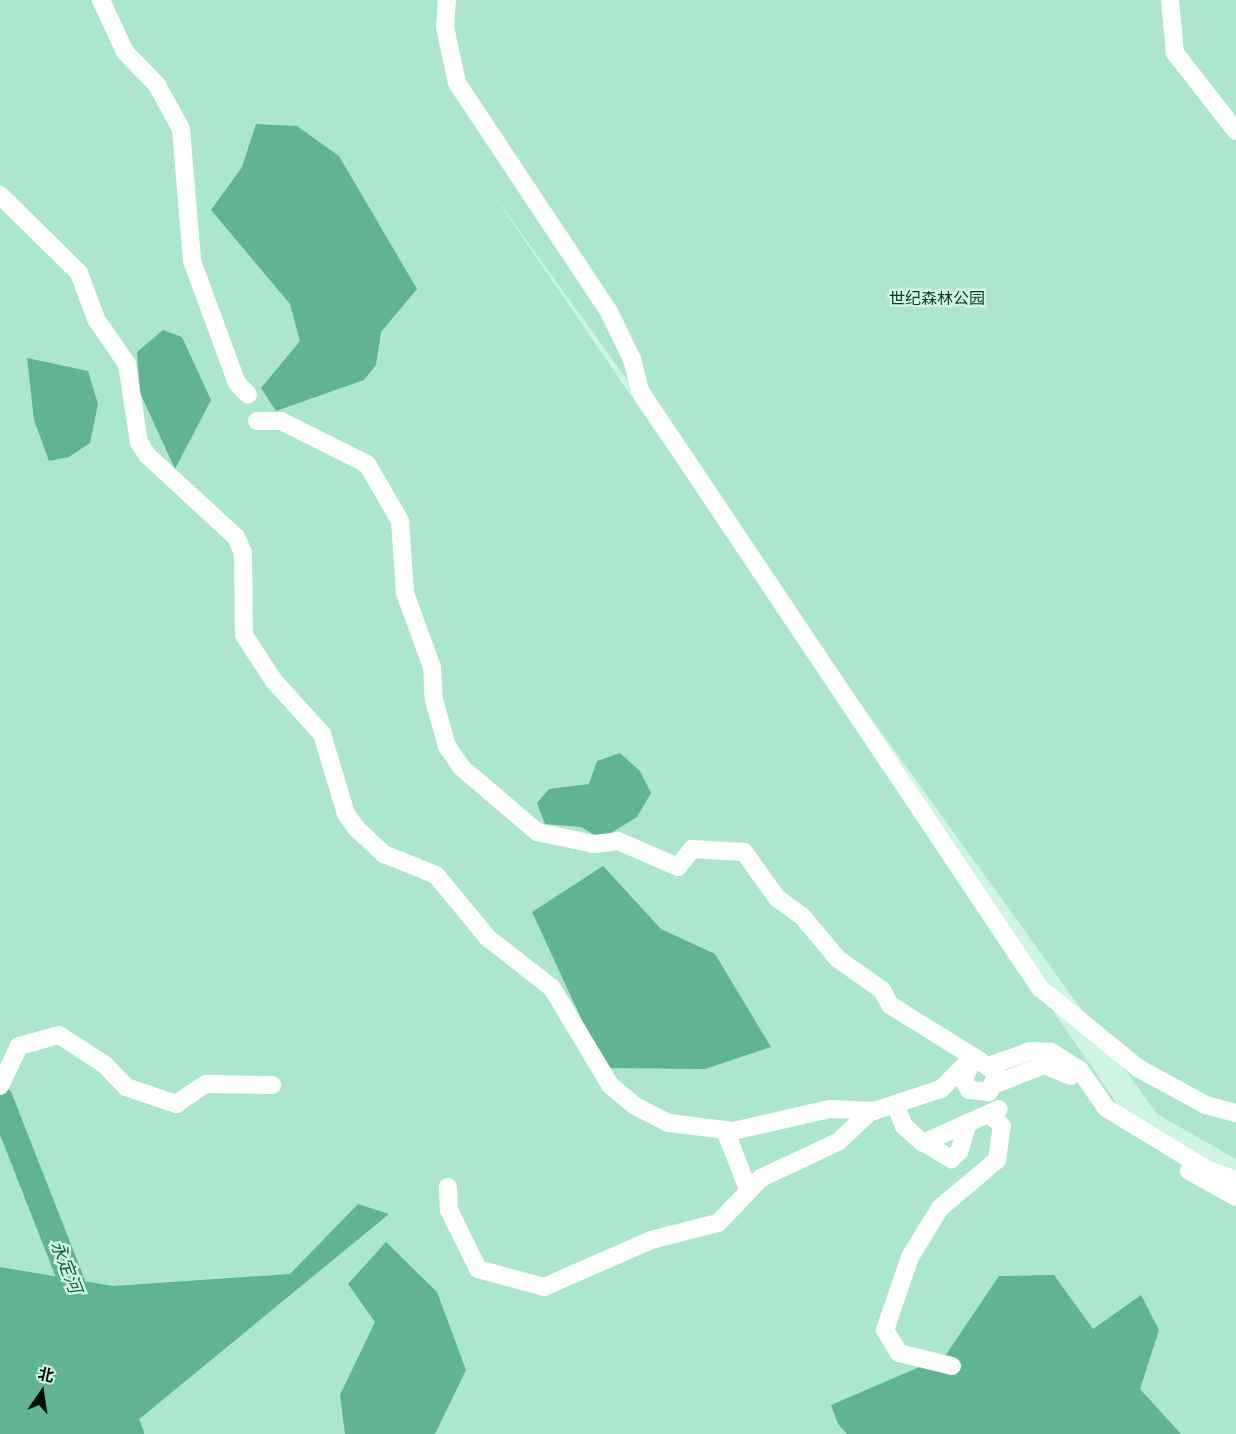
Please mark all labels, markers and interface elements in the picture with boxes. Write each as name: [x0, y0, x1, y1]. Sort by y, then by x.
park label: 世纪森林公园: [889, 288, 985, 308]
water label: 永定河: [46, 1238, 86, 1296]
north arrow: [12, 1362, 72, 1422]
text: 北: [36, 1363, 56, 1386]

